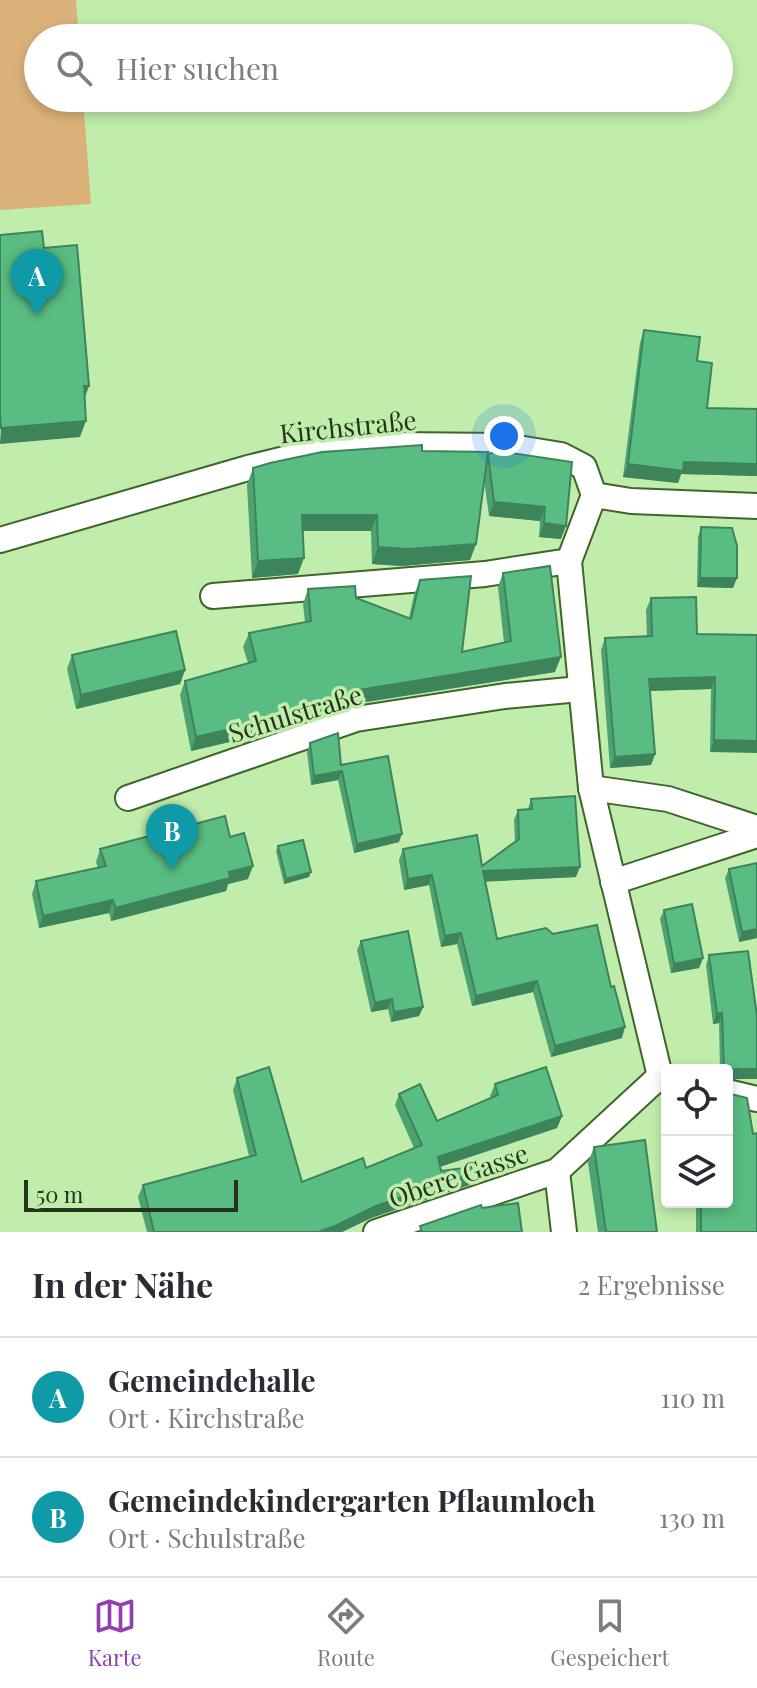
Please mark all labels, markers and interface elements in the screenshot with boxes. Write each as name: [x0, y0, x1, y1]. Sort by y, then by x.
search box: [24, 24, 733, 112]
icon: search: [52, 46, 96, 90]
text: Hier suchen: [116, 48, 279, 88]
pin: A: [11, 249, 63, 315]
street label: Kirchstraße: [278, 401, 418, 451]
your location: [484, 416, 524, 456]
street label: Schulstraße: [224, 676, 366, 750]
pin: B: [146, 804, 198, 870]
map controls: [661, 1064, 733, 1208]
button: locate: [661, 1064, 733, 1136]
street label: Obere Gasse: [384, 1135, 532, 1215]
button: layers: [661, 1136, 733, 1208]
scale bar: [24, 1176, 238, 1212]
text: 50 m: [36, 1179, 83, 1209]
text: In der Nähe: [32, 1261, 213, 1307]
text: 2 Ergebnisse: [578, 1267, 725, 1302]
text: Gemeindehalle: [108, 1360, 316, 1400]
text: A: [49, 1380, 67, 1415]
text: 110 m: [661, 1380, 725, 1415]
text: Ort · Kirchstraße: [108, 1400, 305, 1435]
text: Gemeindekindergarten Pflaumloch: [108, 1480, 596, 1520]
text: B: [49, 1500, 67, 1535]
text: 130 m: [659, 1500, 725, 1535]
text: Ort · Schulstraße: [108, 1520, 306, 1555]
tab: Karte: [88, 1594, 142, 1672]
tab: Route: [317, 1594, 375, 1672]
tab: Gespeichert: [550, 1594, 669, 1672]

